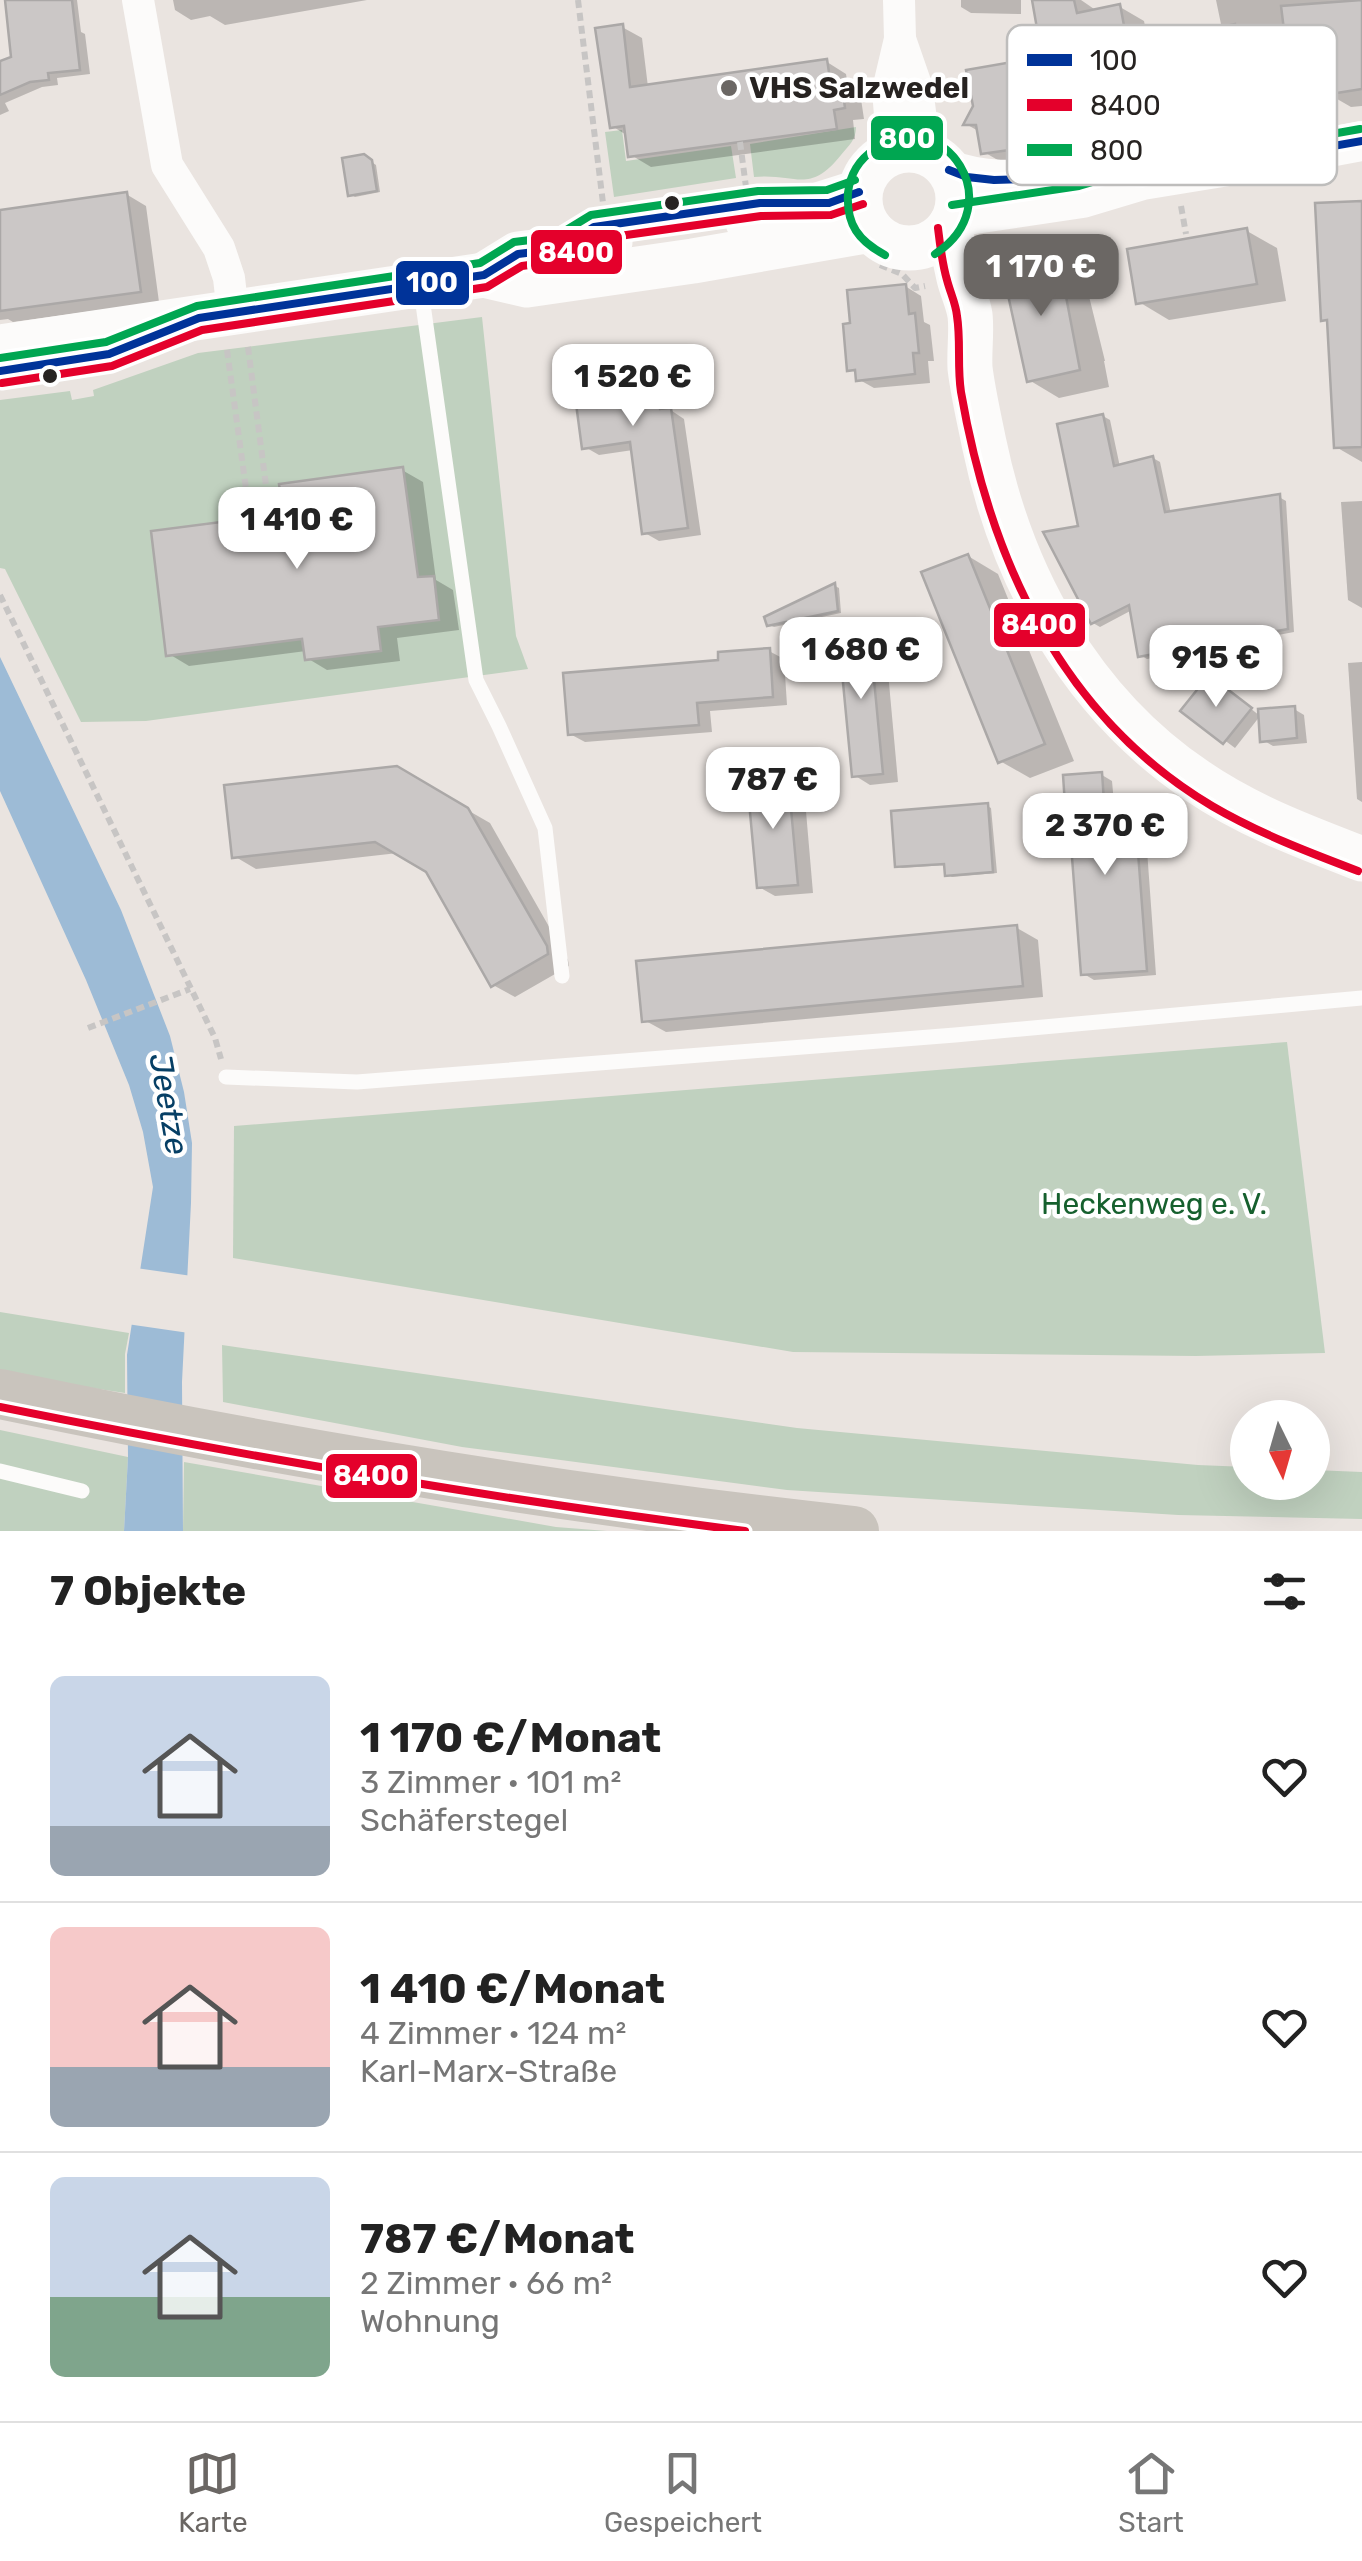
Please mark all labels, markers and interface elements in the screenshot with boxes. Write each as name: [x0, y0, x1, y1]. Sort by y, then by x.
legend: [1007, 25, 1337, 185]
text: 100: [1090, 44, 1138, 77]
place label: VHS Salzwedel: [749, 70, 969, 106]
marker: VHS Salzwedel: [718, 77, 740, 99]
text: 8400: [1090, 89, 1161, 122]
line badge: 800: [869, 114, 945, 162]
text: 800: [878, 122, 936, 155]
text: 800: [1090, 134, 1143, 167]
unlabelled marker: [662, 193, 682, 213]
line badge: 8400: [529, 228, 624, 276]
pin: 1 170 €: [949, 234, 1133, 319]
text: 8400: [538, 236, 614, 269]
text: 1 170 €: [986, 247, 1096, 285]
line badge: 100: [394, 259, 471, 307]
text: 100: [406, 266, 458, 299]
pin: 1 520 €: [541, 344, 725, 429]
text: 1 520 €: [574, 357, 692, 395]
unlabelled marker: [40, 366, 60, 386]
pin: 1 410 €: [205, 487, 389, 572]
text: 1 410 €: [240, 500, 354, 538]
line badge: 8400: [992, 601, 1087, 649]
text: 8400: [1001, 608, 1077, 641]
pin: 1 680 €: [769, 617, 953, 702]
pin: 915 €: [1146, 625, 1286, 710]
text: 1 680 €: [802, 630, 920, 668]
text: 915 €: [1171, 638, 1261, 676]
pin: 787 €: [703, 747, 843, 832]
text: 787 €: [728, 760, 818, 798]
pin: 2 370 €: [1013, 793, 1197, 878]
text: 2 370 €: [1045, 806, 1165, 844]
water label: Jeetze: [141, 1051, 197, 1158]
park label: Heckenweg e. V.: [1041, 1186, 1267, 1222]
north arrow: [1230, 1400, 1330, 1500]
map controls: [1230, 1400, 1330, 1500]
line badge: 8400: [324, 1452, 419, 1500]
text: 8400: [333, 1459, 409, 1492]
icon: filters: [1257, 1564, 1312, 1619]
text: 7 Objekte: [50, 1566, 246, 1616]
text: 1 170 €/Monat: [360, 1713, 661, 1763]
icon: home: [130, 1716, 250, 1836]
icon: heart: [1257, 1749, 1312, 1804]
text: 3 Zimmer · 101 m²: [360, 1763, 621, 1801]
text: Schäferstegel: [360, 1801, 568, 1839]
text: 1 410 €/Monat: [360, 1964, 665, 2014]
icon: home: [130, 1967, 250, 2087]
icon: heart: [1257, 2000, 1312, 2055]
text: 4 Zimmer · 124 m²: [360, 2014, 626, 2052]
text: Karl-Marx-Straße: [360, 2052, 617, 2090]
text: 787 €/Monat: [360, 2214, 634, 2264]
icon: home: [130, 2217, 250, 2337]
icon: heart: [1257, 2250, 1312, 2305]
text: 2 Zimmer · 66 m²: [360, 2264, 612, 2302]
text: Wohnung: [360, 2302, 500, 2340]
tab: Karte: [178, 2446, 248, 2539]
tab: Gespeichert: [604, 2446, 762, 2539]
tab: Start: [1118, 2446, 1184, 2539]

